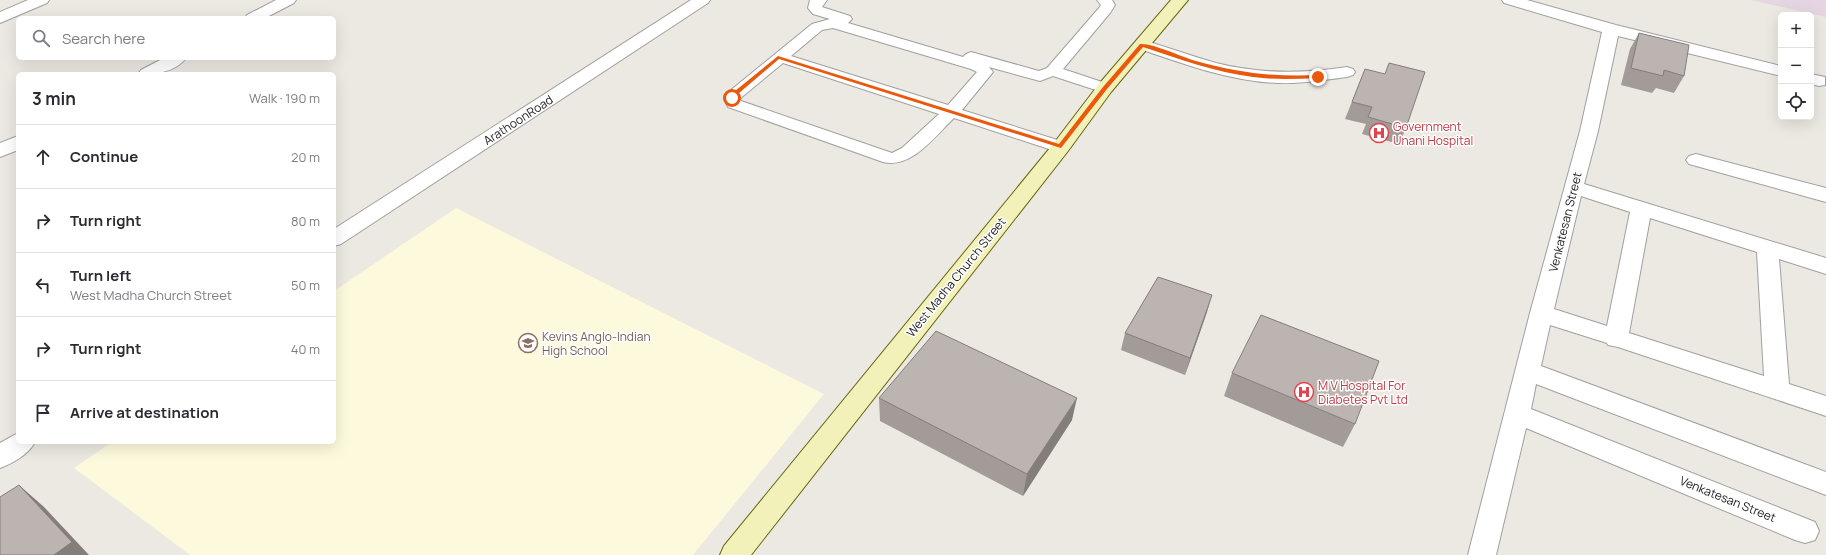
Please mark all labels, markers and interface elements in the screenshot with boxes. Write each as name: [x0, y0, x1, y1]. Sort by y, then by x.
map controls: [1778, 12, 1814, 120]
button: +: [1778, 12, 1814, 48]
search box: [16, 16, 336, 60]
icon: search: [30, 27, 52, 49]
text: Search here: [62, 28, 145, 49]
button: −: [1778, 48, 1814, 84]
route end: [1309, 68, 1327, 86]
button: locate: [1778, 84, 1814, 120]
text: 3 min: [32, 87, 76, 110]
text: Walk · 190 m: [249, 89, 320, 107]
route start: [723, 89, 741, 107]
street label: ArathoonRoad: [480, 91, 556, 149]
place label: Government Unani Hospital: [1393, 118, 1473, 149]
hospital icon: Government Unani Hospital: [1368, 122, 1390, 144]
icon: ahead: [32, 146, 54, 168]
text: Continue: [70, 146, 138, 167]
text: 20 m: [291, 148, 320, 166]
street label: Venkatesan Street: [1544, 170, 1586, 274]
icon: right: [32, 210, 54, 232]
text: Turn right: [70, 210, 141, 231]
text: 80 m: [291, 212, 320, 230]
street label: West Madha Church Street: [902, 213, 1010, 340]
text: Turn left: [70, 265, 132, 286]
icon: left: [32, 274, 54, 296]
text: 50 m: [291, 276, 320, 294]
text: West Madha Church Street: [70, 286, 232, 304]
place label: Kevins Anglo-Indian High School: [542, 328, 651, 359]
school or university icon: Kevins Anglo-Indian High School: [517, 332, 539, 354]
icon: right: [32, 338, 54, 360]
text: Turn right: [70, 338, 141, 359]
text: 40 m: [291, 340, 320, 358]
place label: M V Hospital For Diabetes Pvt Ltd: [1318, 377, 1408, 408]
hospital icon: M V Hospital For Diabetes Pvt Ltd: [1293, 381, 1315, 403]
icon: arrive: [32, 402, 54, 424]
text: Arrive at destination: [70, 402, 219, 423]
street label: Venkatesan Street: [1677, 472, 1779, 526]

